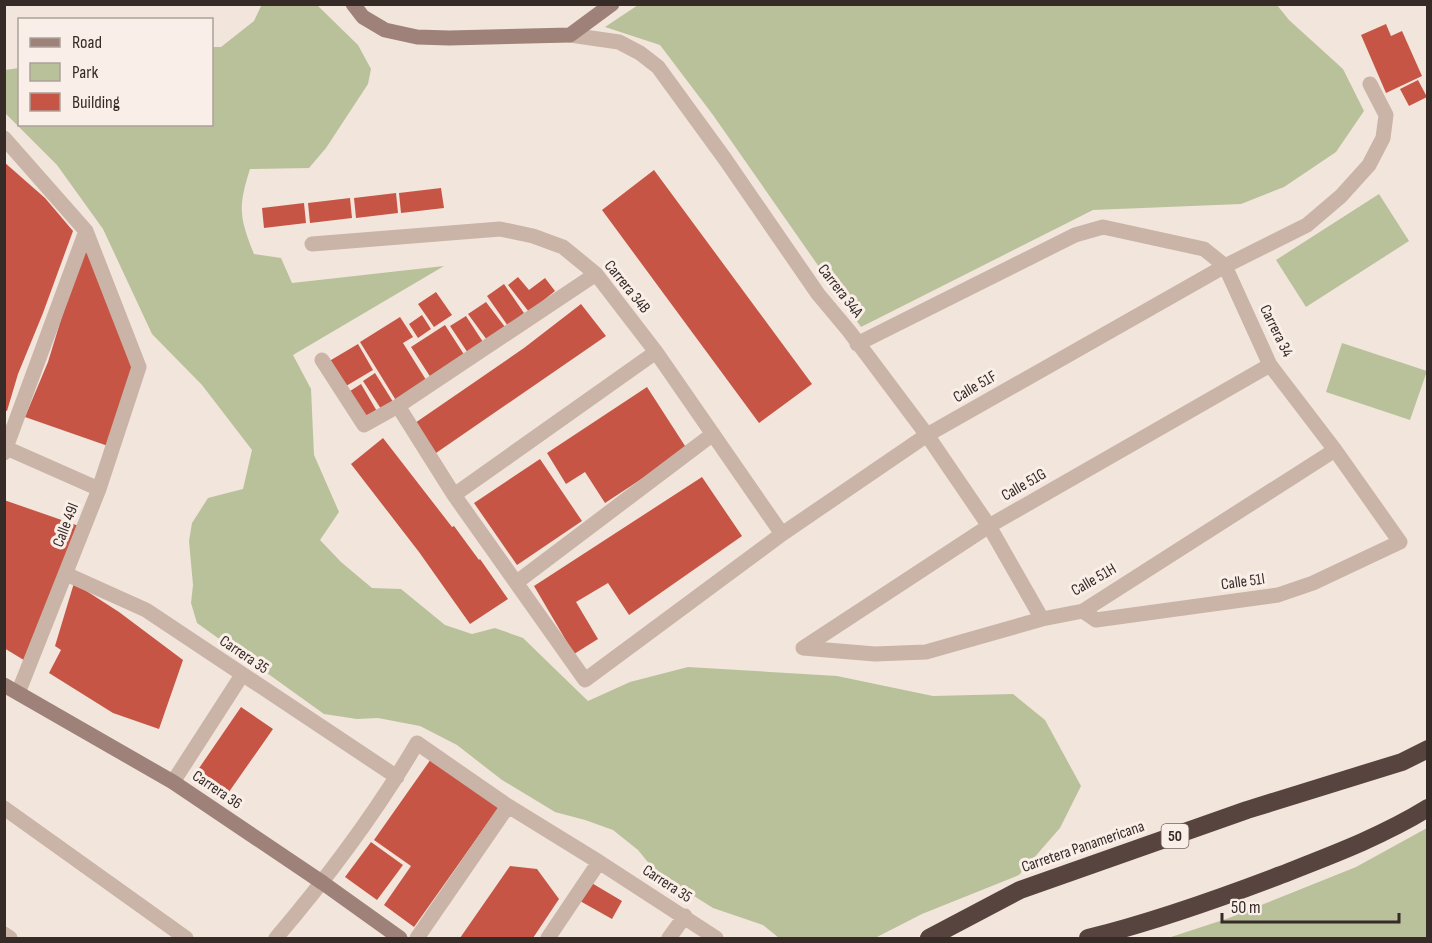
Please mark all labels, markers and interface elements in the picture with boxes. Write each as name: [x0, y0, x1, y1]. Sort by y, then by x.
legend: [18, 18, 213, 126]
text: Road: [72, 32, 102, 53]
text: Park: [72, 62, 98, 83]
text: Building: [72, 92, 120, 113]
street label: Carrera 34B: [600, 257, 654, 317]
street label: Carrera 34A: [813, 261, 867, 322]
street label: Carrera 34: [1255, 302, 1297, 360]
street label: Calle 51F: [950, 367, 1000, 407]
street label: Calle 51G: [998, 465, 1050, 505]
street label: Calle 49I: [49, 500, 83, 550]
street label: Calle 51H: [1068, 560, 1120, 600]
street label: Calle 51I: [1220, 570, 1266, 594]
street label: Carrera 35: [216, 632, 272, 678]
street label: Carrera 36: [189, 767, 245, 813]
street label: Carretera Panamericana: [1019, 817, 1147, 877]
road number: 50: [1162, 824, 1188, 848]
street label: Carrera 35: [639, 861, 695, 907]
scale bar: [1222, 886, 1399, 924]
text: 50 m: [1231, 897, 1261, 918]

